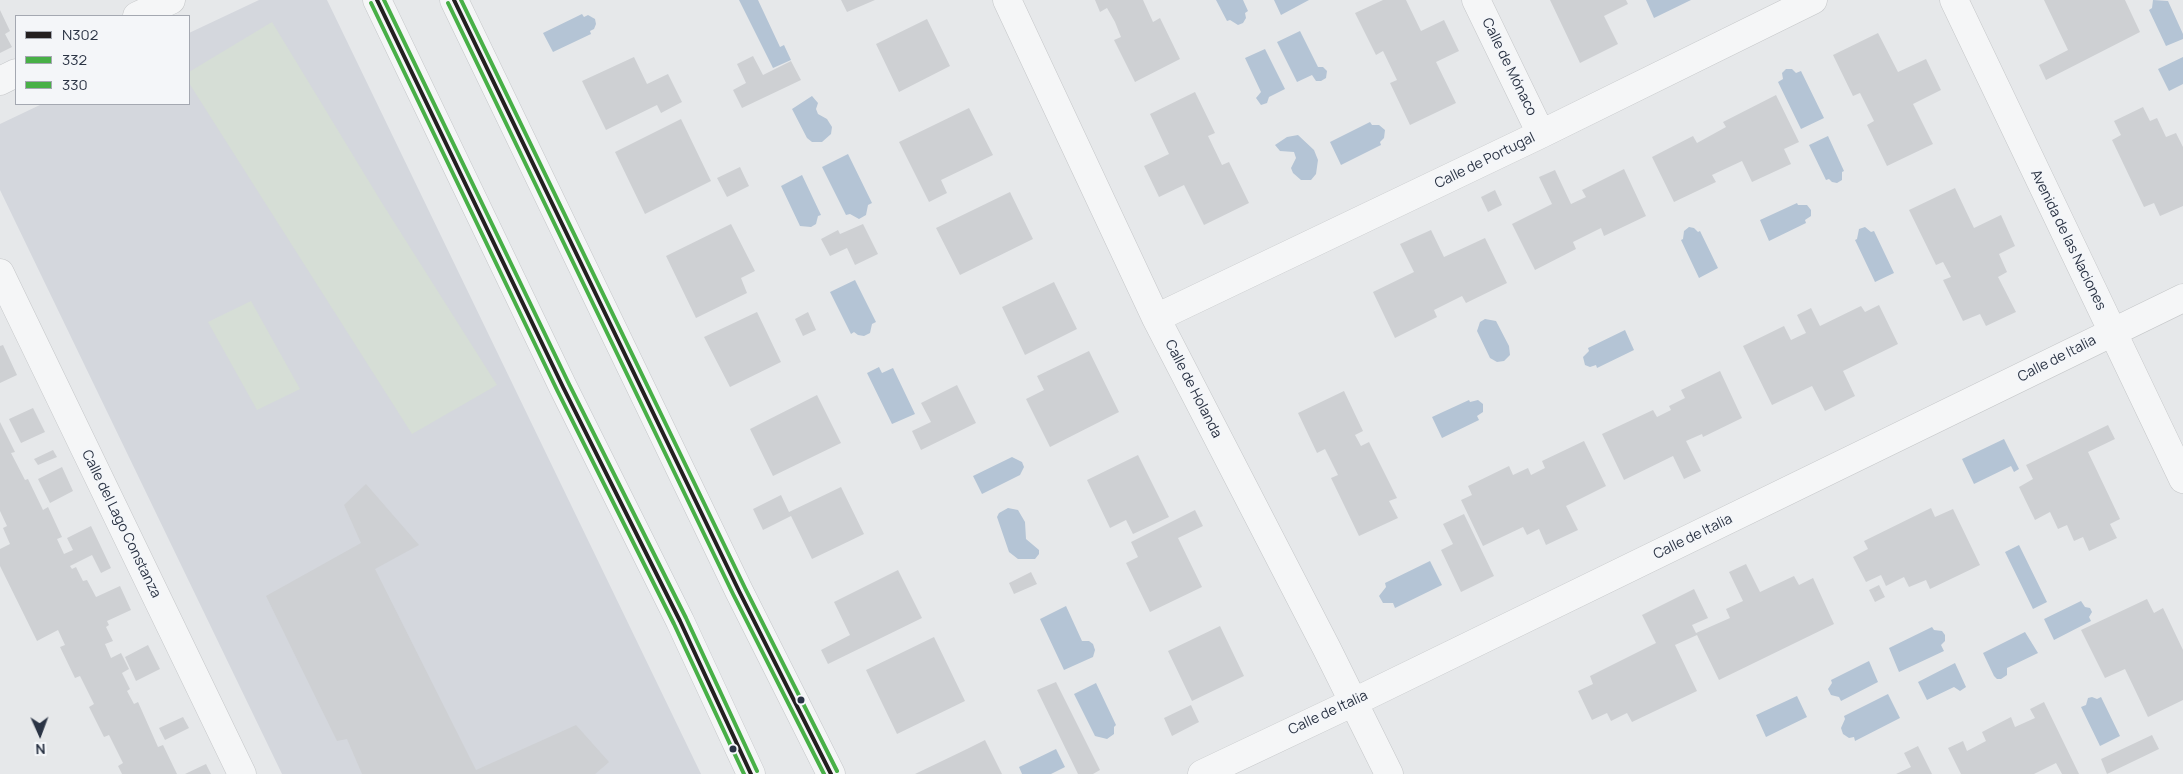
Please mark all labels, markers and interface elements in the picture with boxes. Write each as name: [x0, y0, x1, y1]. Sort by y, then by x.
legend: [15, 15, 190, 105]
street label: Calle de Mónaco: [1478, 15, 1540, 119]
text: N302: [62, 24, 98, 45]
text: 332: [62, 49, 87, 70]
text: 330: [62, 74, 88, 95]
street label: Calle de Portugal: [1432, 129, 1538, 193]
street label: Avenida de las Naciones: [2027, 167, 2109, 313]
street label: Calle de Italia: [2015, 332, 2099, 386]
street label: Calle de Holanda: [1161, 337, 1225, 441]
street label: Calle del Lago Constanza: [78, 447, 164, 601]
street label: Calle de Italia: [1651, 511, 1735, 563]
street label: Calle de Italia: [1286, 687, 1370, 739]
unlabelled marker: [796, 695, 806, 705]
north arrow: [15, 709, 65, 759]
text: N: [35, 740, 46, 759]
unlabelled marker: [728, 744, 738, 754]

